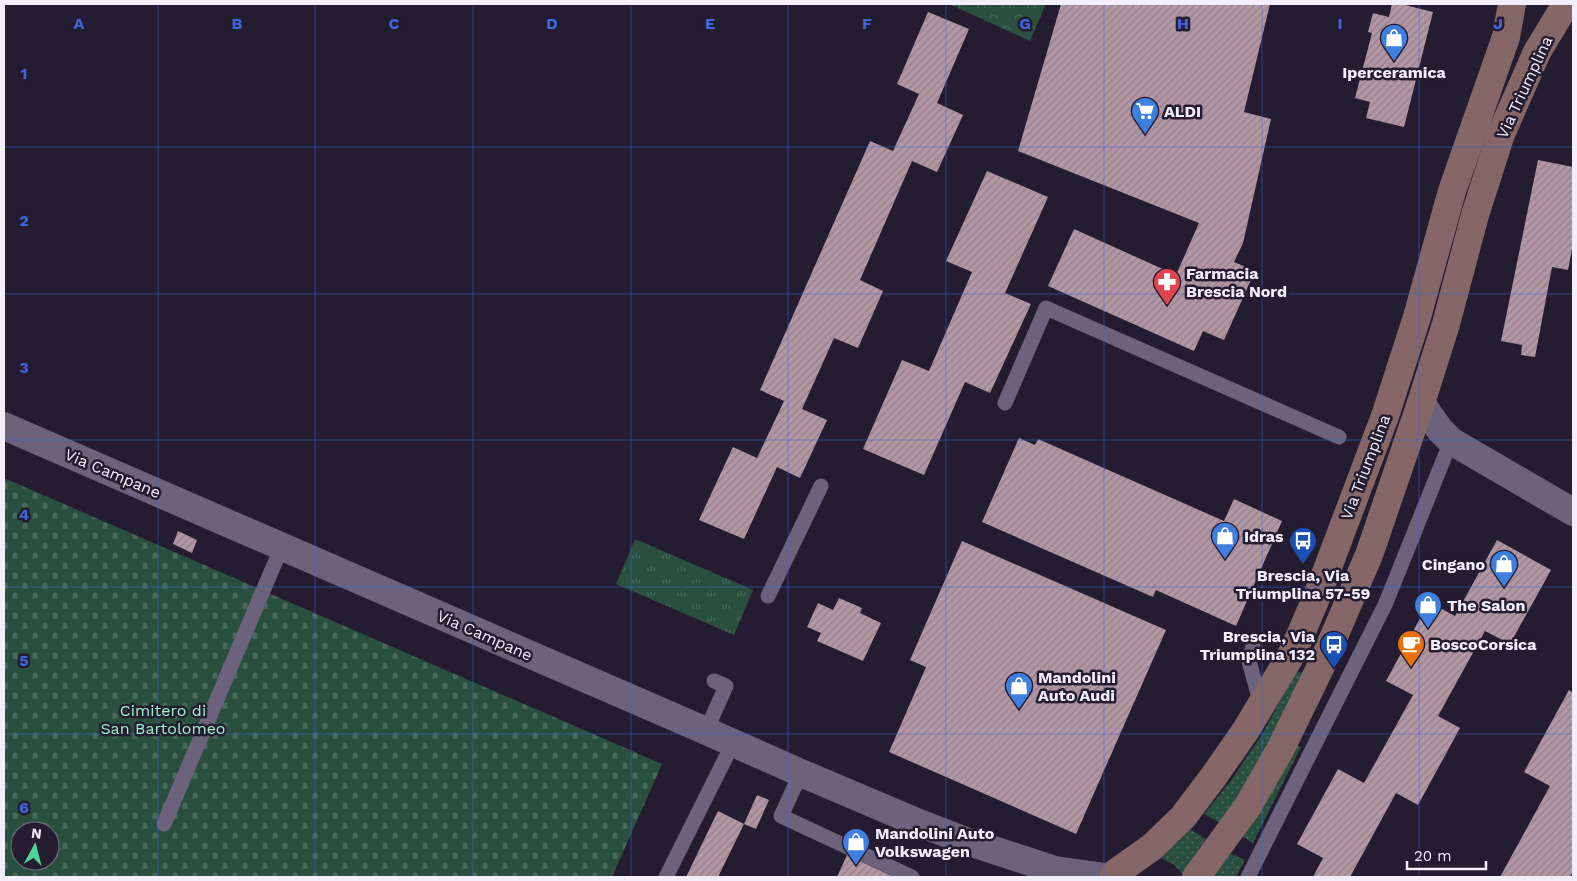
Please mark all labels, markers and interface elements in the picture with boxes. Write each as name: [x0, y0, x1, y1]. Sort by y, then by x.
text: A: [74, 14, 85, 33]
text: B: [232, 14, 243, 33]
text: C: [389, 14, 400, 33]
text: D: [546, 14, 558, 33]
text: E: [705, 14, 715, 33]
text: F: [862, 14, 872, 33]
text: G: [1019, 14, 1031, 33]
text: H: [1177, 14, 1189, 33]
text: I: [1337, 14, 1343, 33]
text: J: [1493, 14, 1503, 33]
shop icon: Iperceramica: [1379, 23, 1409, 62]
street label: Via Triumplina: [1492, 33, 1557, 142]
place label: Iperceramica: [1342, 63, 1447, 82]
text: 1: [21, 64, 27, 83]
supermarket icon: ALDI: [1130, 96, 1160, 135]
place label: ALDI: [1164, 102, 1201, 121]
text: 2: [19, 211, 29, 230]
place label: Farmacia Brescia Nord: [1186, 264, 1287, 301]
pharmacy icon: Farmacia Brescia Nord: [1152, 267, 1182, 306]
text: 3: [19, 358, 29, 377]
street label: Via Triumplina: [1337, 412, 1394, 522]
street label: Via Campane: [62, 445, 164, 502]
text: 4: [19, 505, 29, 524]
shop icon: Idras: [1210, 521, 1240, 560]
bus stop icon: Brescia, Via Triumplina 57-59: [1288, 526, 1318, 565]
place label: Idras: [1244, 527, 1284, 546]
shop icon: Cingano: [1489, 549, 1519, 588]
place label: Cingano: [1422, 555, 1485, 574]
place label: Brescia, Via Triumplina 57-59: [1236, 566, 1371, 603]
shop icon: The Salon: [1413, 590, 1443, 629]
place label: The Salon: [1447, 596, 1525, 615]
street label: Via Campane: [434, 606, 535, 665]
place label: Brescia, Via Triumplina 132: [1200, 627, 1316, 664]
cafe icon: BoscoCorsica: [1396, 629, 1426, 668]
bus stop icon: Brescia, Via Triumplina 132: [1319, 630, 1349, 669]
place label: BoscoCorsica: [1430, 635, 1537, 654]
text: 5: [19, 651, 29, 670]
place label: Mandolini Auto Audi: [1038, 668, 1116, 705]
shop icon: Mandolini Auto Audi: [1004, 671, 1034, 710]
park label: Cimitero di San Bartolomeo: [101, 701, 225, 738]
text: 6: [19, 798, 29, 817]
north arrow: [10, 821, 60, 871]
place label: Mandolini Auto Volkswagen: [875, 824, 995, 861]
text: N: [30, 825, 43, 842]
shop icon: Mandolini Auto Volkswagen: [841, 827, 871, 866]
scale bar: [1407, 838, 1486, 870]
text: 20 m: [1414, 847, 1452, 865]

